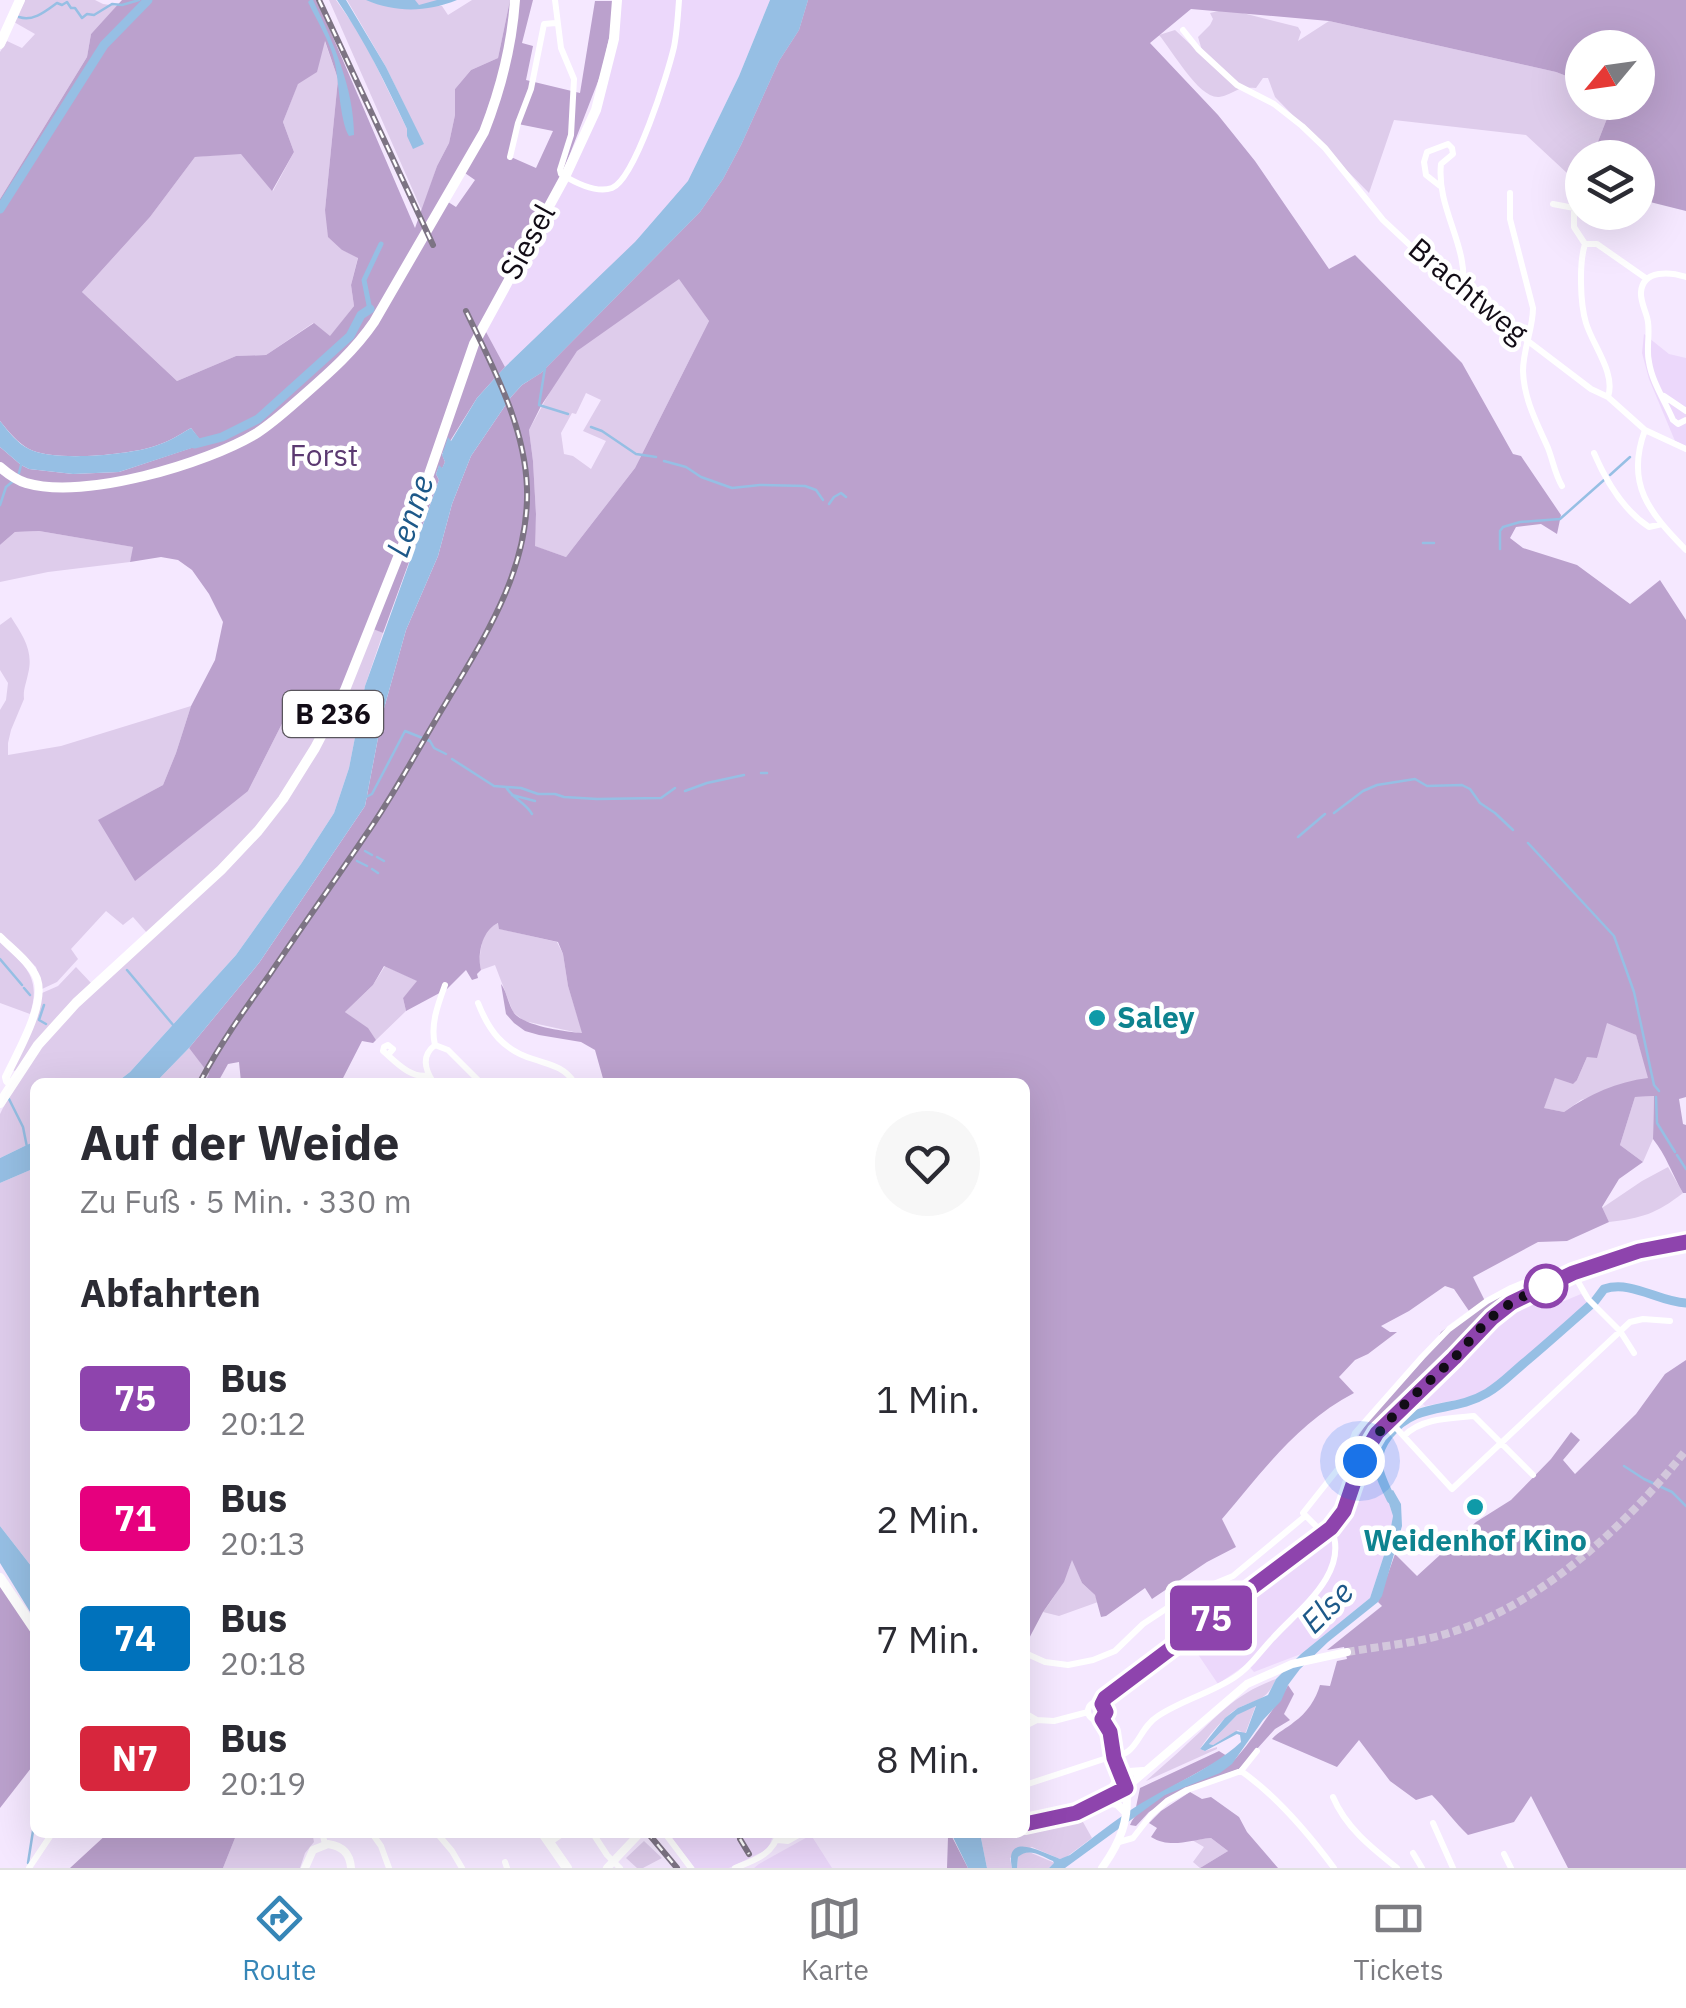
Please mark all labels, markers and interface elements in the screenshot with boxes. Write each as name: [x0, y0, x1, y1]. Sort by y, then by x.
north arrow: [1565, 30, 1655, 120]
map controls: [1565, 30, 1655, 230]
button: layers: [1565, 140, 1655, 230]
street label: Siesel: [490, 197, 563, 286]
street label: Brachtweg: [1401, 229, 1537, 351]
park label: Forst: [290, 435, 358, 474]
water label: Lenne: [376, 469, 443, 562]
road number: B 236: [283, 691, 383, 737]
place label: Saley: [1117, 997, 1195, 1036]
marker: Saley: [1086, 1007, 1108, 1029]
text: Auf der Weide: [80, 1111, 399, 1173]
button: heart: [875, 1111, 980, 1216]
text: Zu Fuß · 5 Min. · 330 m: [80, 1180, 412, 1222]
unlabelled marker: [1525, 1265, 1567, 1307]
text: Abfahrten: [80, 1268, 261, 1317]
text: Bus: [220, 1353, 287, 1402]
text: 1 Min.: [876, 1374, 980, 1423]
text: 75: [114, 1375, 156, 1421]
text: 20:12: [220, 1402, 306, 1444]
your location: [1335, 1436, 1385, 1486]
text: Bus: [220, 1473, 287, 1522]
text: 2 Min.: [876, 1494, 980, 1543]
text: 71: [114, 1495, 156, 1541]
marker: Weidenhof Kino: [1464, 1496, 1486, 1518]
place label: Weidenhof Kino: [1363, 1520, 1587, 1559]
text: 20:13: [220, 1522, 306, 1564]
water label: Else: [1291, 1571, 1362, 1642]
line badge: 75: [1166, 1586, 1256, 1650]
text: Bus: [220, 1593, 287, 1642]
text: 75: [1190, 1595, 1232, 1641]
text: 7 Min.: [876, 1614, 980, 1663]
text: 74: [114, 1615, 156, 1661]
text: 20:18: [220, 1642, 306, 1684]
text: Bus: [220, 1713, 287, 1762]
text: 8 Min.: [876, 1734, 980, 1783]
text: N7: [112, 1735, 158, 1781]
text: 20:19: [220, 1762, 306, 1804]
tab: Route: [242, 1891, 316, 1988]
tab: Karte: [801, 1891, 869, 1988]
tab: Tickets: [1353, 1891, 1444, 1988]

